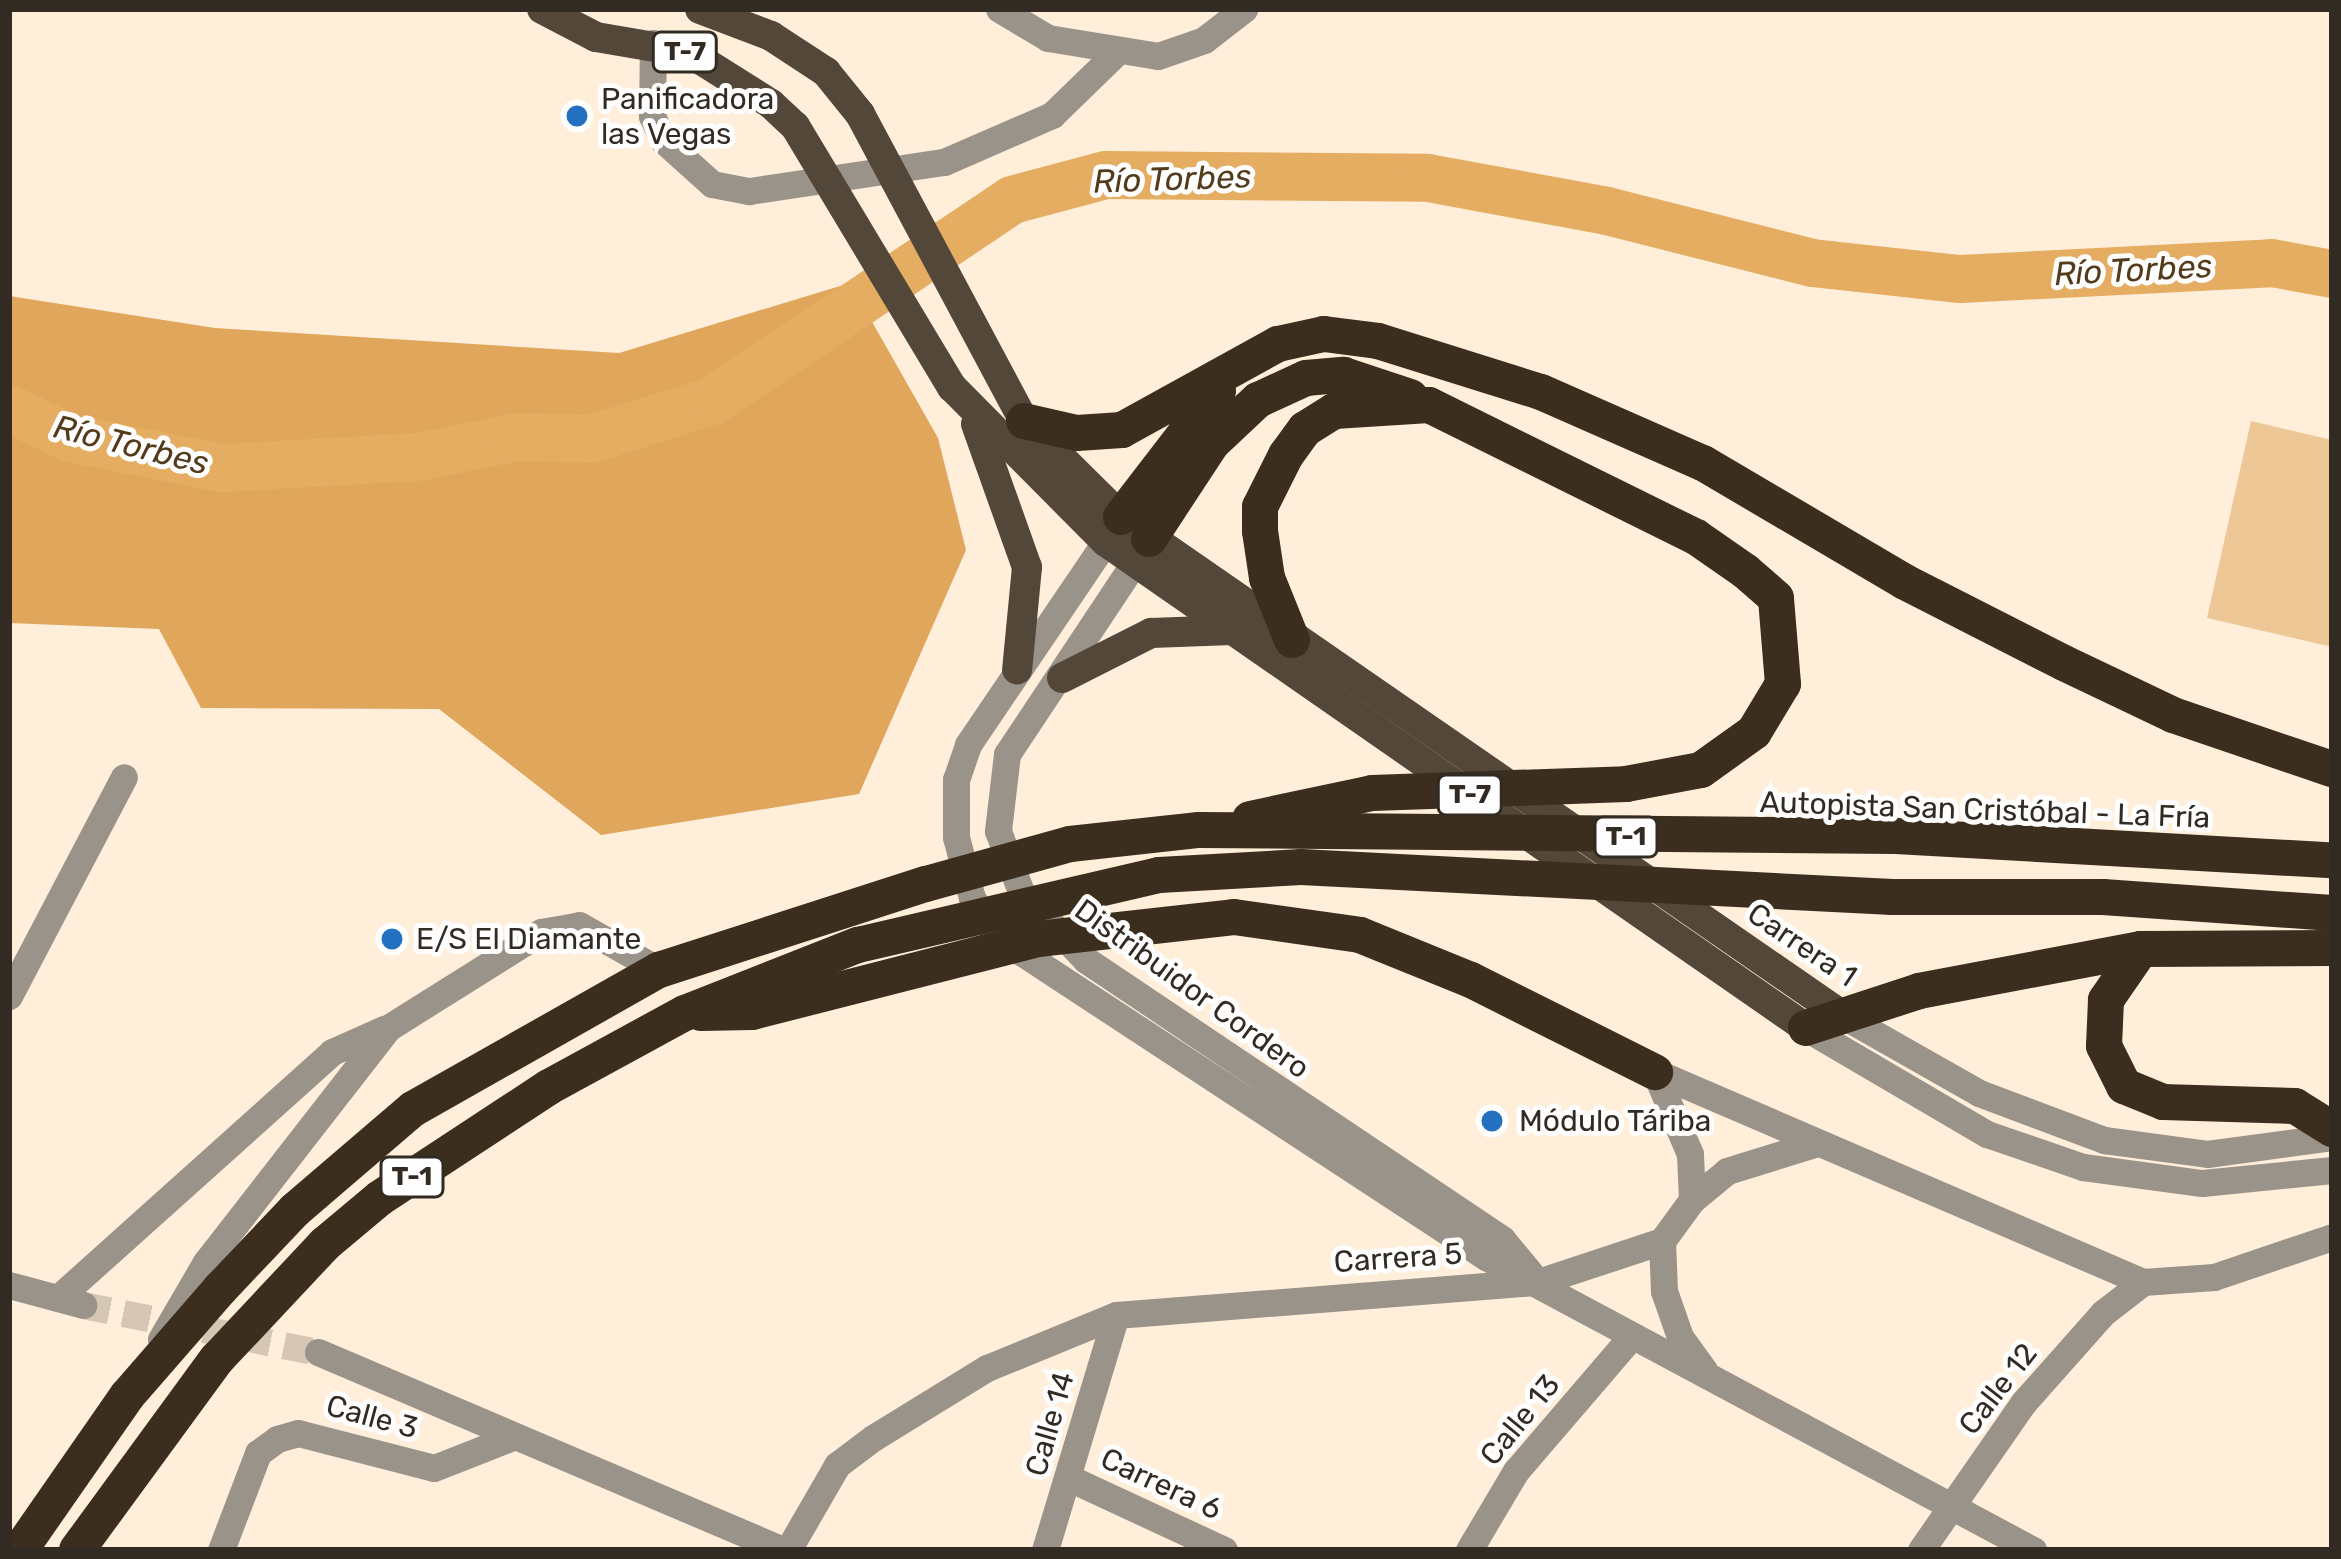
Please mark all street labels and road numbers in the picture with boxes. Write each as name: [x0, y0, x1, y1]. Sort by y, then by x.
road number: T-7: [649, 31, 721, 73]
road number: T-7: [1434, 774, 1506, 816]
street label: Autopista San Cristóbal - La Fría: [1759, 784, 2211, 836]
road number: T-1: [1593, 816, 1659, 858]
street label: Distribuidor Cordero: [1067, 892, 1317, 1086]
street label: Carrera 1: [1741, 895, 1863, 995]
road number: T-1: [379, 1156, 445, 1198]
street label: Carrera 5: [1333, 1236, 1463, 1280]
street label: Calle 12: [1951, 1336, 2045, 1442]
street label: Calle 13: [1473, 1367, 1567, 1473]
street label: Calle 14: [1018, 1368, 1082, 1480]
street label: Calle 3: [322, 1388, 422, 1446]
street label: Carrera 6: [1095, 1440, 1227, 1528]

